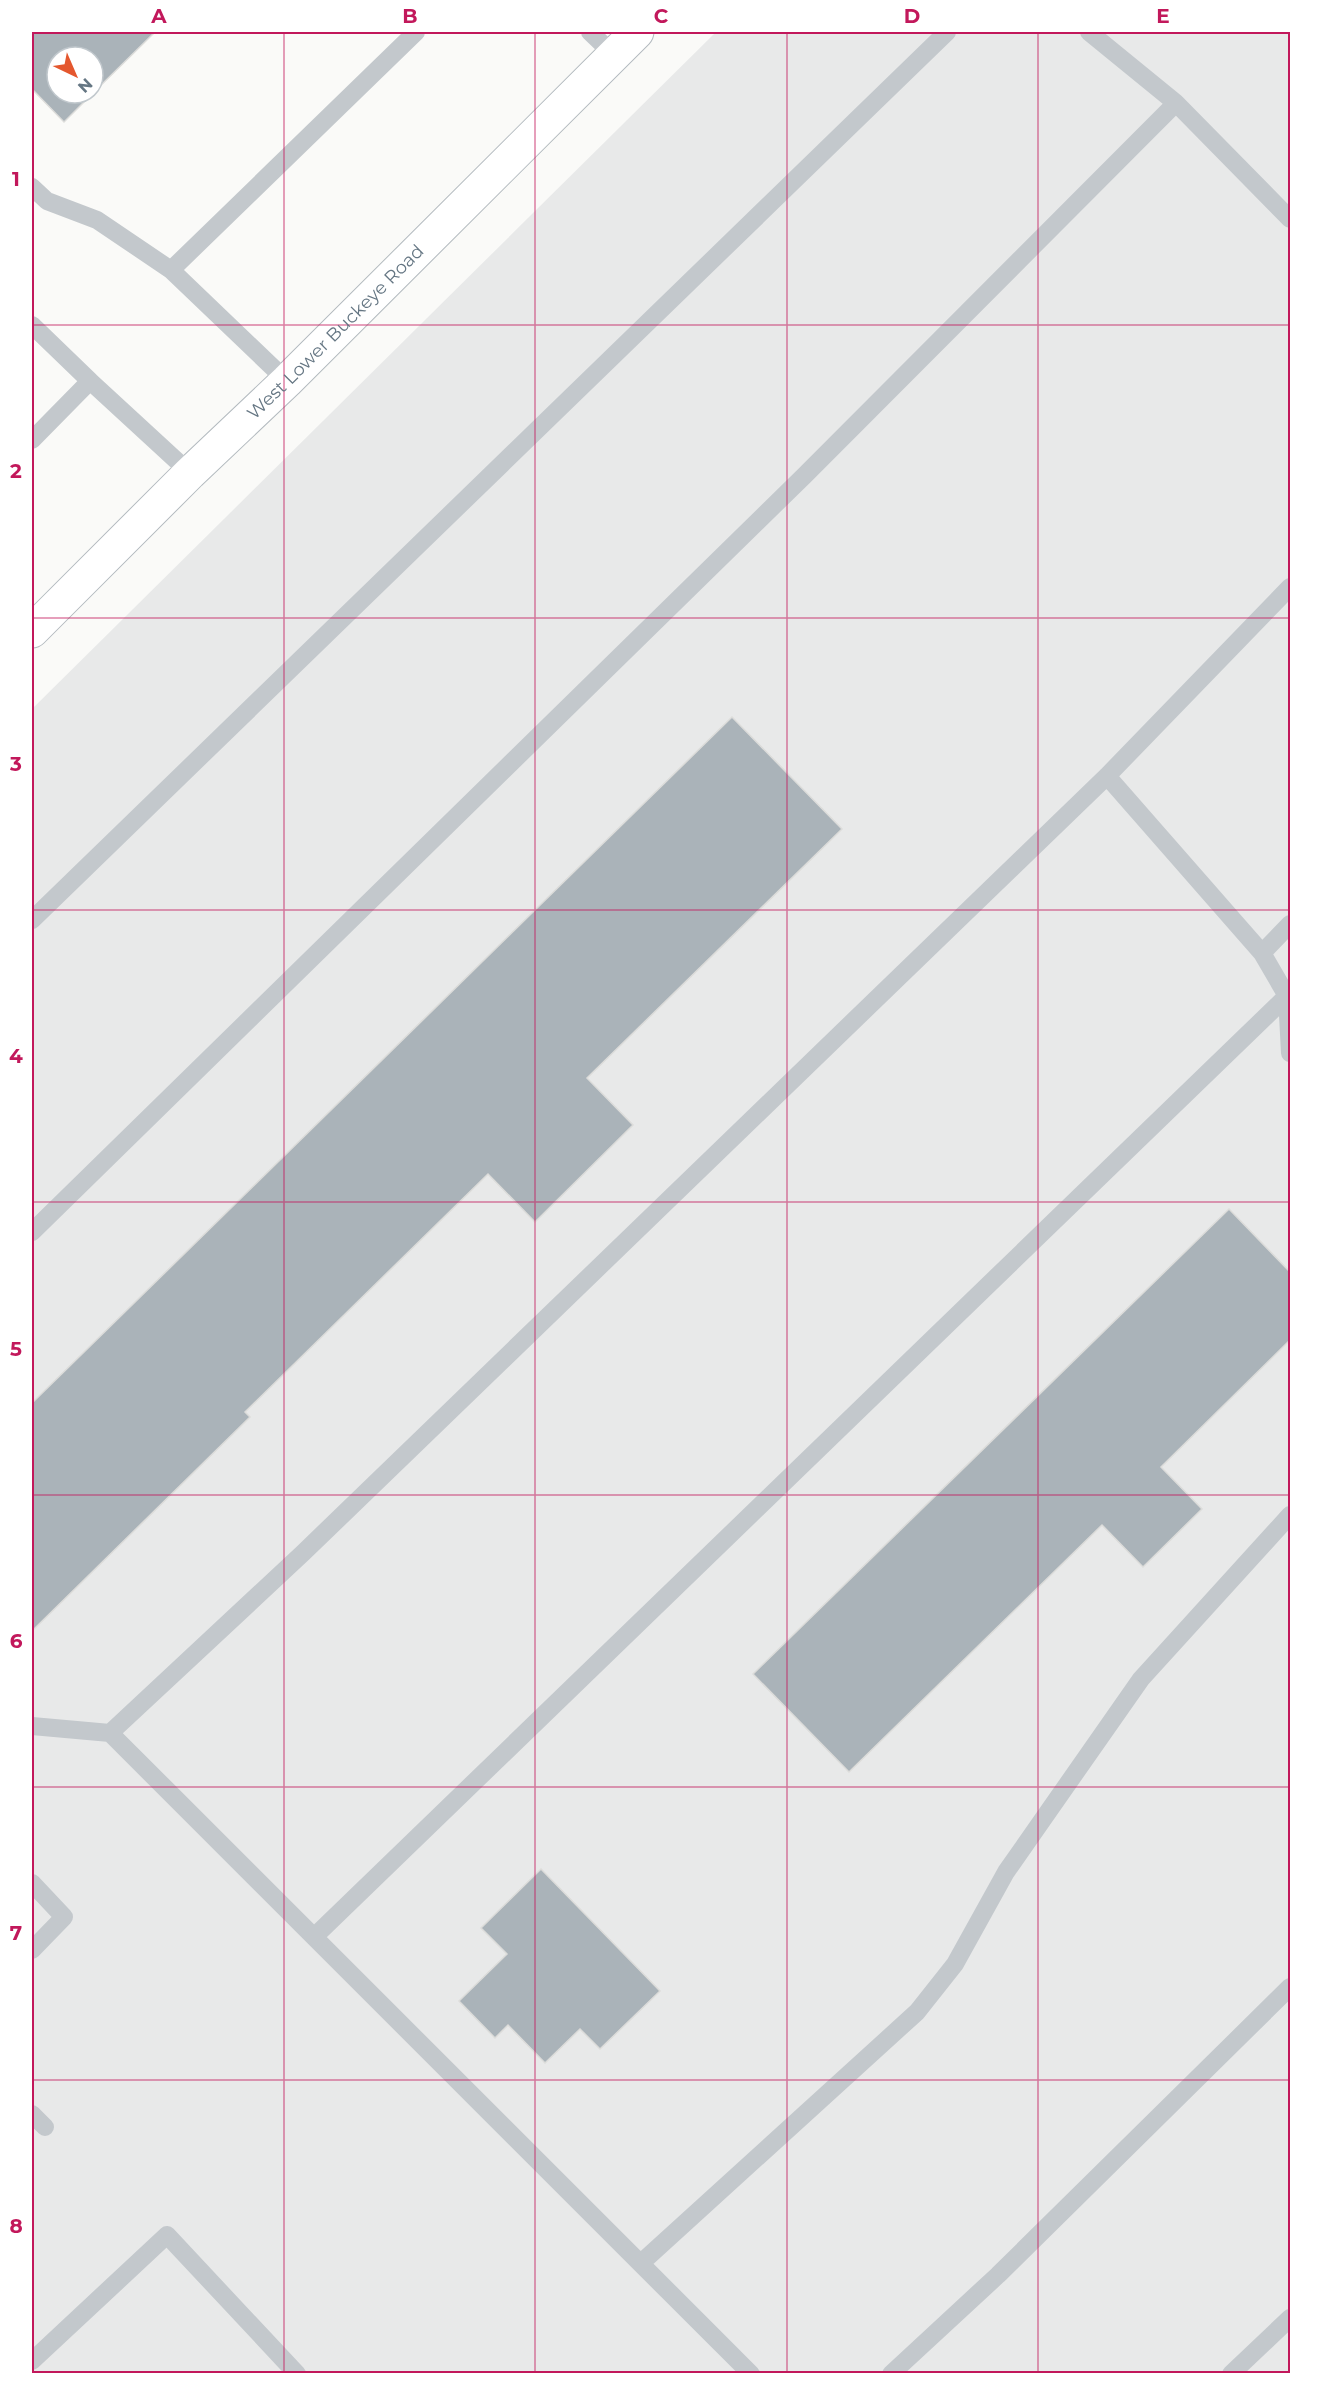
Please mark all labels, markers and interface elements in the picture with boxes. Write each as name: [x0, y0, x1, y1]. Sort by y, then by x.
text: A: [150, 4, 167, 28]
text: B: [402, 4, 418, 28]
text: C: [654, 4, 669, 28]
text: D: [904, 4, 920, 28]
text: E: [1156, 4, 1170, 28]
north arrow: [45, 45, 105, 105]
text: N: [74, 74, 96, 97]
text: 1: [12, 167, 20, 191]
street label: West Lower Buckeye Road: [242, 240, 428, 424]
text: 2: [10, 459, 22, 483]
text: 3: [9, 752, 22, 776]
text: 4: [9, 1044, 23, 1068]
text: 5: [10, 1337, 22, 1361]
text: 6: [10, 1629, 23, 1653]
text: 7: [10, 1921, 22, 1945]
text: 8: [9, 2214, 23, 2238]

